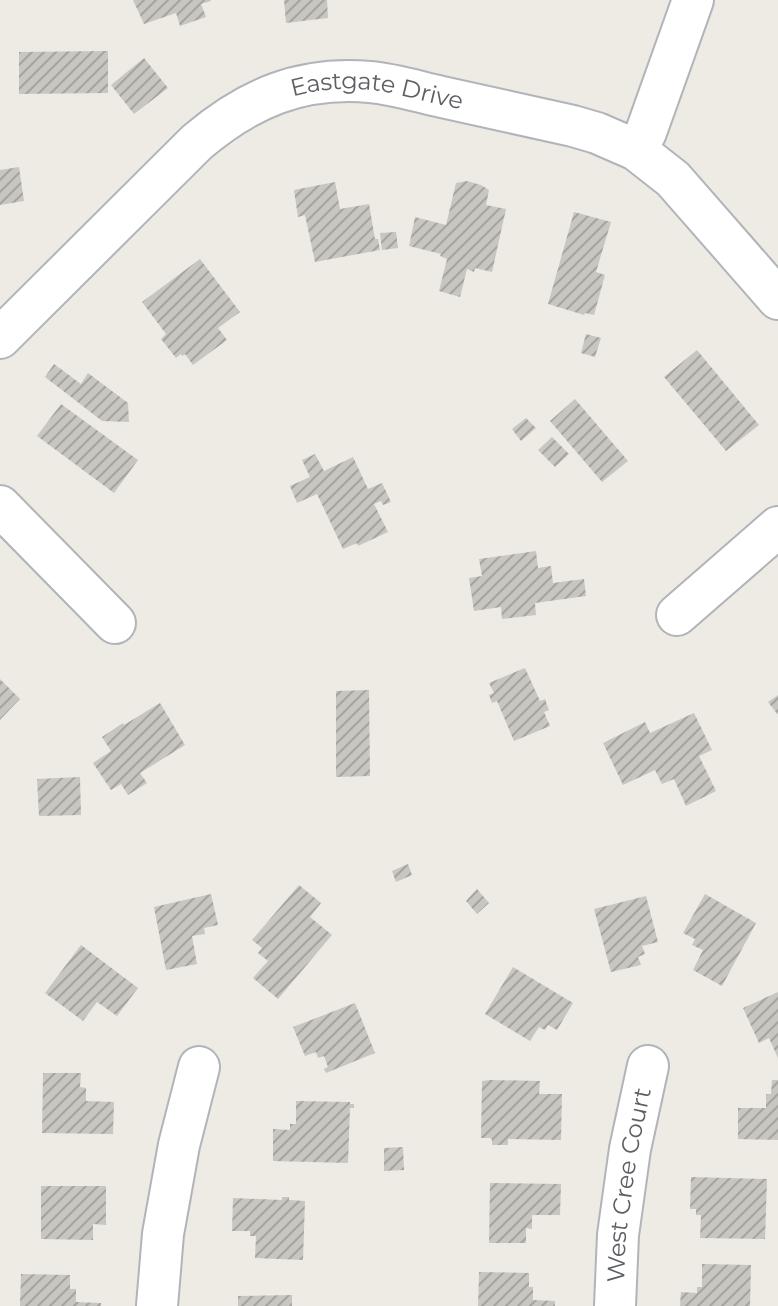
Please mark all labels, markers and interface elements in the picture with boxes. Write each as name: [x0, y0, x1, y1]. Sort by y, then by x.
street label: Eastgate Drive: [287, 66, 466, 115]
street label: West Cree Court: [601, 1085, 657, 1283]

